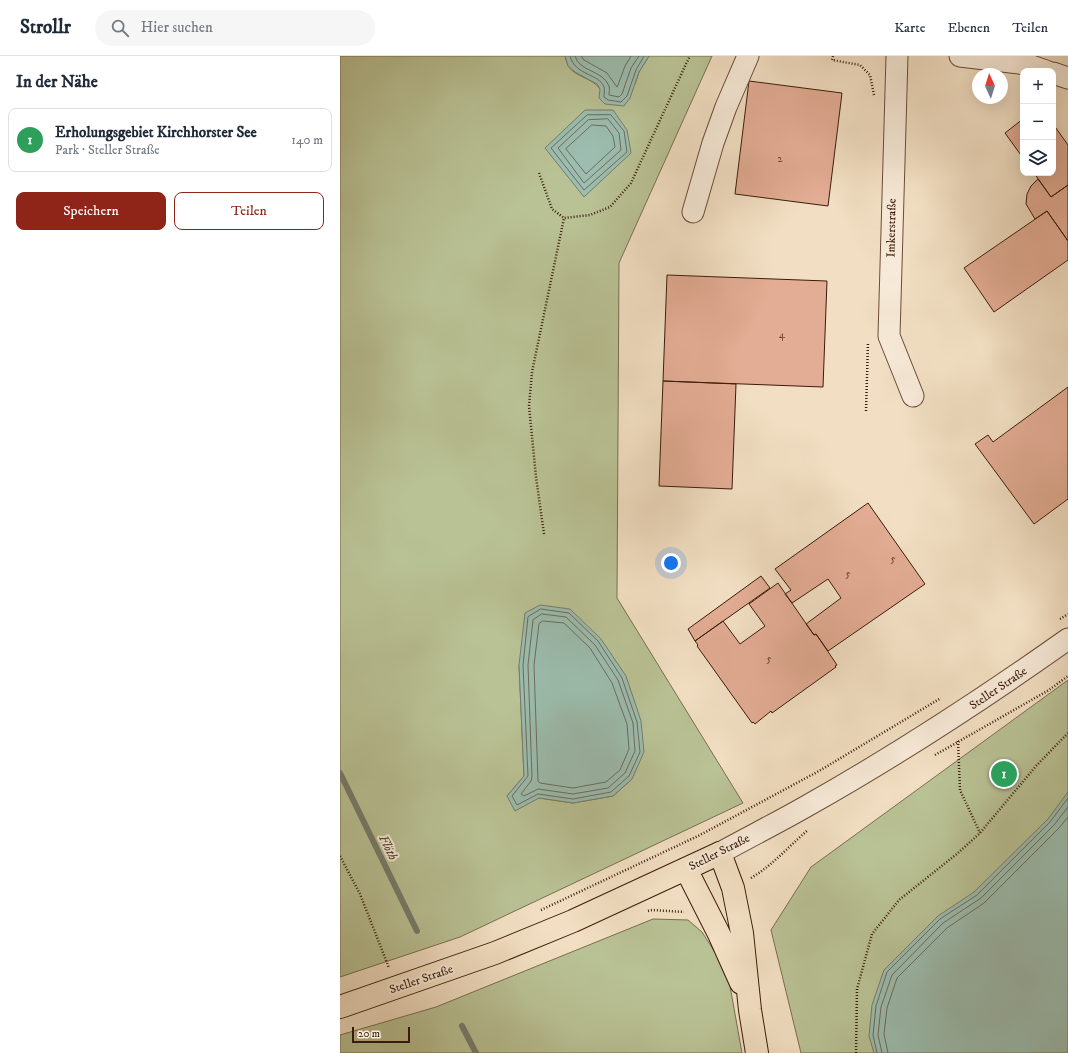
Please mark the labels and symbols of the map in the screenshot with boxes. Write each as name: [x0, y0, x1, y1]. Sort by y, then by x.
north arrow: [972, 68, 1008, 104]
house number: 2: [778, 153, 783, 165]
street label: Imkerstraße: [883, 198, 900, 258]
house number: 4: [779, 329, 785, 341]
your location: [661, 553, 681, 573]
house number: 5: [891, 553, 896, 565]
house number: 5: [846, 568, 851, 580]
house number: 5: [767, 653, 772, 665]
street label: Steller Straße: [967, 664, 1030, 713]
pin: 1: [991, 759, 1017, 789]
street label: Steller Straße: [686, 831, 752, 874]
water label: Flöth: [375, 832, 401, 863]
street label: Steller Straße: [387, 962, 455, 997]
scale bar: [352, 1025, 410, 1044]

